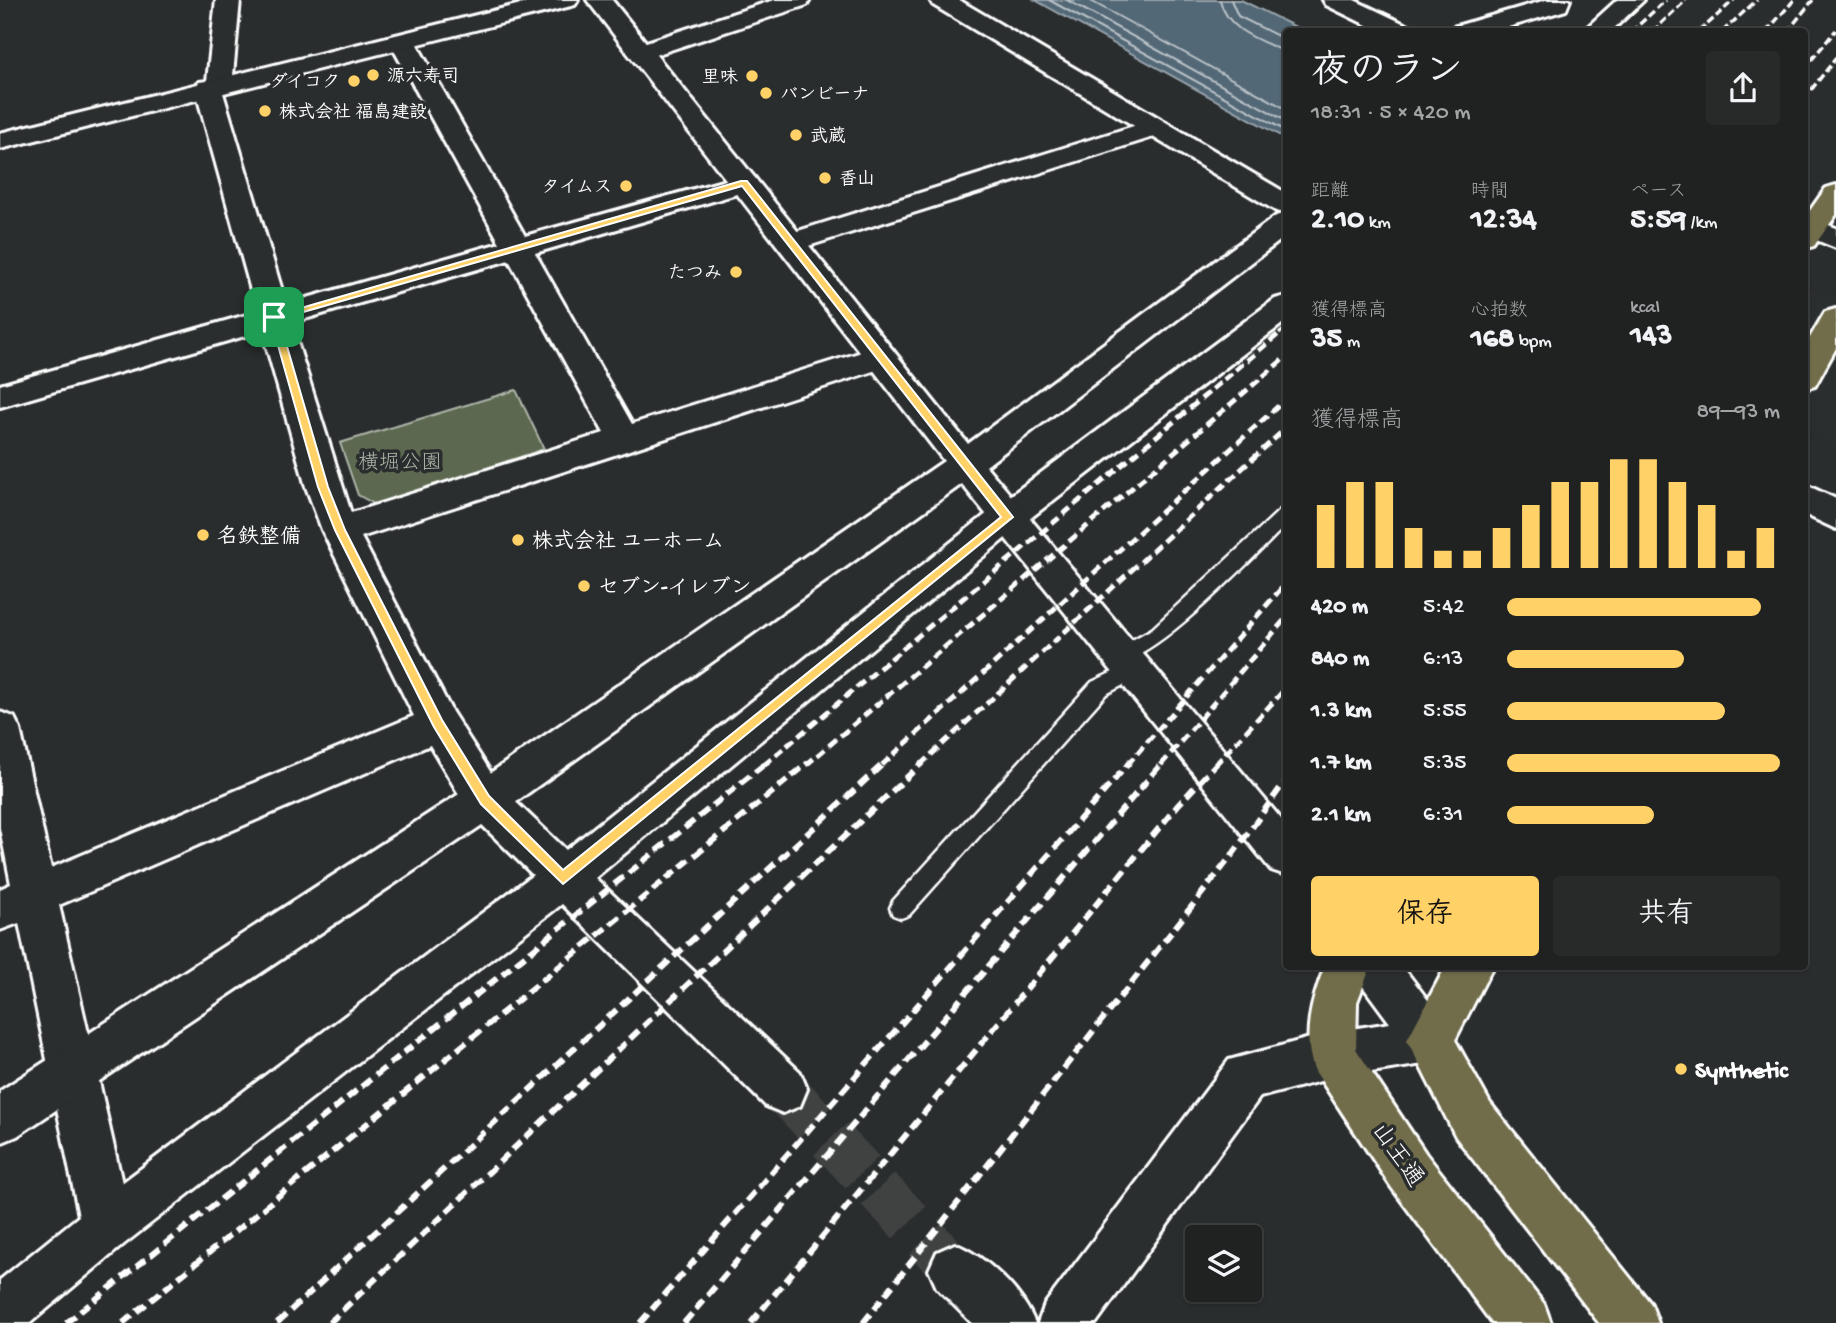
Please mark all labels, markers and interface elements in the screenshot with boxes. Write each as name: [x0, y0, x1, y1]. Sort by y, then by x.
button: share: [1706, 51, 1780, 125]
text: 夜のラン: [1311, 52, 1463, 96]
place label: 源六寿司: [387, 66, 459, 88]
marker: 源六寿司: [365, 67, 381, 83]
place label: 里味: [702, 67, 738, 89]
marker: 里味: [744, 68, 760, 84]
place label: ダイコク: [270, 72, 340, 94]
marker: ダイコク: [346, 73, 362, 89]
marker: バンビーナ: [758, 85, 774, 101]
place label: バンビーナ: [780, 85, 869, 106]
text: 18:31 · 5 × 420 m: [1311, 100, 1471, 127]
place label: 株式会社 福島建設: [279, 102, 427, 124]
marker: 株式会社 福島建設: [257, 103, 273, 119]
place label: 武蔵: [810, 126, 846, 148]
marker: 武蔵: [788, 127, 804, 143]
place label: 香山: [839, 169, 875, 191]
marker: 香山: [817, 170, 833, 186]
place label: タイムス: [541, 178, 612, 199]
marker: タイムス: [618, 178, 634, 194]
text: 距離: [1311, 181, 1349, 204]
text: 時間: [1471, 181, 1509, 204]
text: ペース: [1630, 181, 1686, 204]
text: 2.10: [1311, 204, 1364, 239]
text: 12:34: [1471, 204, 1537, 239]
text: 5:59: [1630, 204, 1686, 239]
text: km: [1364, 212, 1391, 235]
text: /km: [1686, 212, 1717, 235]
place label: たつみ: [668, 264, 722, 285]
marker: たつみ: [728, 264, 744, 280]
pin: [244, 287, 304, 347]
text: kcal: [1630, 297, 1660, 320]
icon: arrive: [255, 298, 293, 336]
text: 獲得標高: [1311, 300, 1387, 323]
text: 心拍数: [1471, 300, 1528, 323]
text: 143: [1630, 320, 1672, 355]
text: 35: [1311, 323, 1342, 358]
text: 168: [1471, 323, 1514, 358]
text: m: [1342, 331, 1360, 354]
text: bpm: [1514, 331, 1552, 354]
text: 89–93 m: [1697, 399, 1780, 426]
text: 獲得標高: [1311, 408, 1403, 435]
park label: 横堀公園: [358, 451, 442, 477]
place label: 名鉄整備: [217, 524, 301, 551]
marker: 名鉄整備: [195, 527, 211, 543]
place label: 株式会社 ユーホーム: [532, 529, 724, 556]
marker: 株式会社 ユーホーム: [510, 532, 526, 548]
place label: セブン-イレブン: [598, 576, 752, 602]
marker: セブン-イレブン: [576, 578, 592, 594]
text: 420 m: [1311, 594, 1368, 621]
text: 5:42: [1423, 594, 1464, 621]
text: 840 m: [1311, 646, 1369, 673]
text: 6:13: [1423, 646, 1463, 673]
text: 1.3 km: [1311, 698, 1371, 725]
text: 5:55: [1423, 698, 1467, 725]
text: 1.7 km: [1311, 750, 1372, 777]
text: 5:35: [1423, 750, 1466, 777]
text: 2.1 km: [1311, 802, 1371, 829]
text: 6:31: [1423, 802, 1463, 829]
button: 保存: [1311, 876, 1539, 956]
button: 共有: [1553, 876, 1780, 956]
place label: Synthetic: [1695, 1058, 1789, 1087]
marker: Synthetic: [1673, 1061, 1689, 1077]
street label: 山王通: [1364, 1118, 1429, 1194]
map controls: [1185, 1225, 1262, 1302]
button: layers: [1185, 1225, 1262, 1302]

